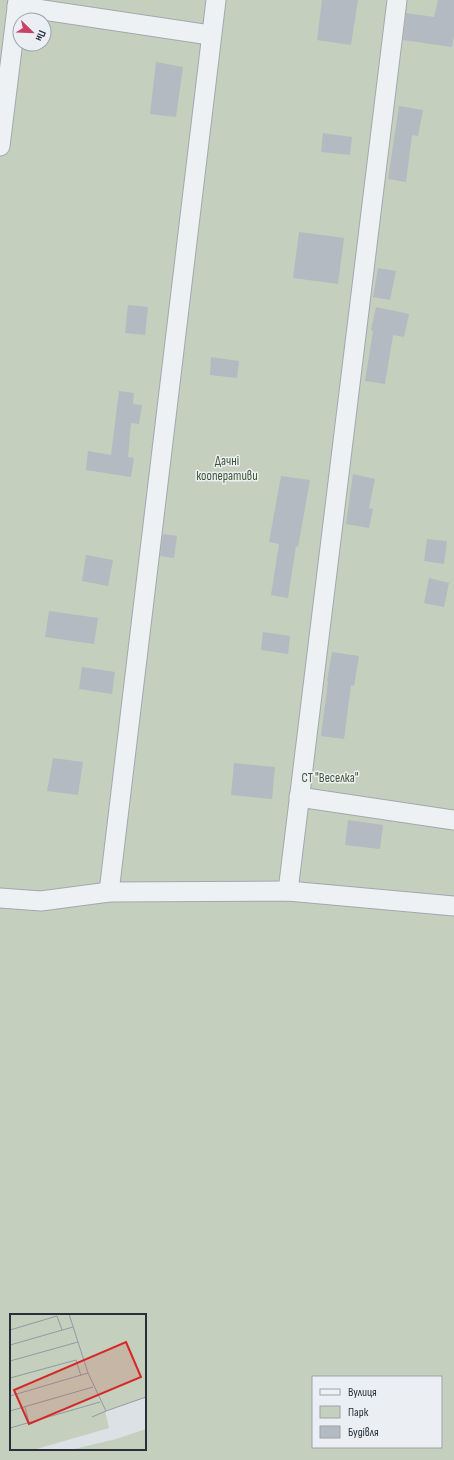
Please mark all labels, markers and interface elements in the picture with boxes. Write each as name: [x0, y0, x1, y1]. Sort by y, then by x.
north arrow: [12, 12, 52, 52]
text: Пн: [33, 28, 49, 43]
park label: Дачні кооперативи: [196, 453, 258, 484]
park label: СТ "Веселка": [302, 770, 359, 786]
inset map: [10, 1314, 146, 1450]
legend: [312, 1376, 442, 1448]
text: Вулиця: [348, 1385, 377, 1400]
text: Парк: [348, 1405, 369, 1420]
text: Будівля: [348, 1425, 379, 1440]

